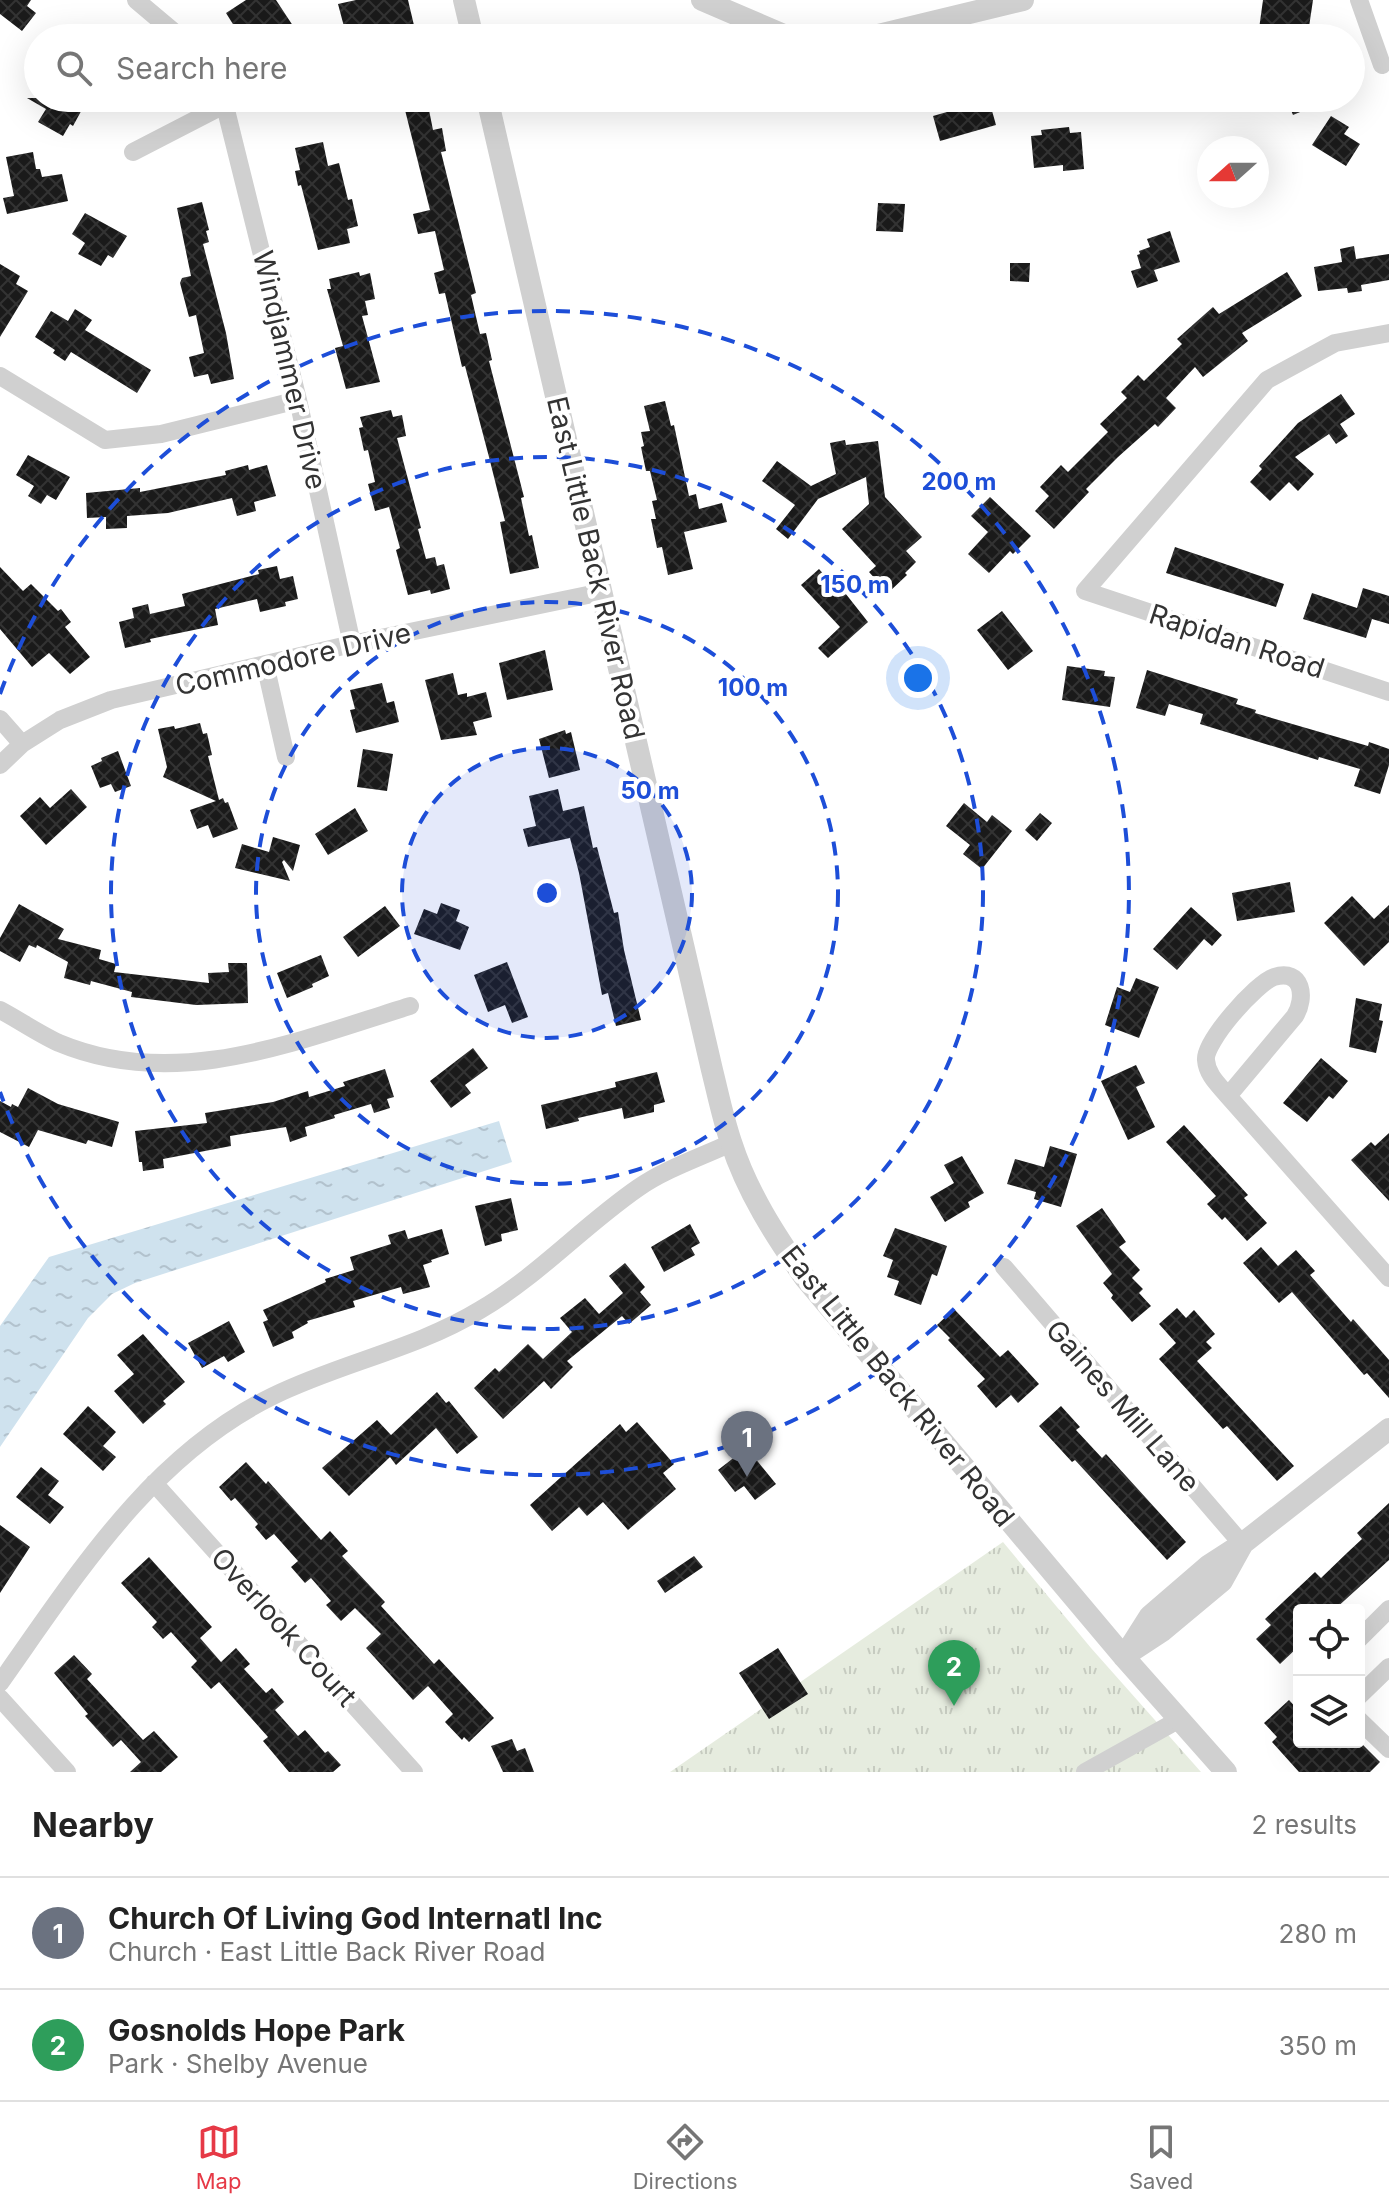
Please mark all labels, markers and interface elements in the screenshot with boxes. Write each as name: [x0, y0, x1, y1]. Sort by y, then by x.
search box: [24, 24, 1365, 112]
icon: search: [52, 46, 96, 90]
text: Search here: [116, 50, 288, 86]
north arrow: [1197, 136, 1269, 208]
street label: Windjammer Drive: [246, 247, 334, 493]
street label: East Little Back River Road: [540, 393, 652, 743]
text: 200 m: [921, 467, 997, 496]
text: 150 m: [820, 570, 890, 599]
street label: Rapidan Road: [1145, 597, 1329, 685]
street label: Commodore Drive: [172, 615, 414, 703]
your location: [898, 658, 938, 698]
text: 100 m: [718, 673, 788, 702]
text: 50 m: [620, 776, 680, 805]
centre of rings: [533, 879, 561, 907]
street label: East Little Back River Road: [774, 1239, 1022, 1533]
street label: Gaines Mill Lane: [1039, 1313, 1207, 1499]
pin: 1: [721, 1411, 773, 1477]
street label: Overlook Court: [204, 1541, 364, 1713]
map controls: [1293, 1604, 1365, 1748]
button: locate: [1293, 1604, 1365, 1676]
pin: 2: [928, 1640, 980, 1706]
button: layers: [1293, 1676, 1365, 1748]
text: Nearby: [32, 1804, 154, 1845]
text: 2 results: [1252, 1809, 1357, 1840]
text: Church Of Living God Internatl Inc: [108, 1900, 603, 1936]
text: 1: [52, 1918, 64, 1949]
text: 280 m: [1279, 1918, 1357, 1949]
text: Church · East Little Back River Road: [108, 1936, 546, 1967]
text: Gosnolds Hope Park: [108, 2012, 405, 2048]
text: 2: [50, 2030, 66, 2061]
text: 350 m: [1279, 2030, 1357, 2061]
text: Park · Shelby Avenue: [108, 2048, 368, 2079]
tab: Map: [196, 2120, 241, 2194]
tab: Directions: [633, 2120, 738, 2194]
tab: Saved: [1129, 2120, 1193, 2194]

